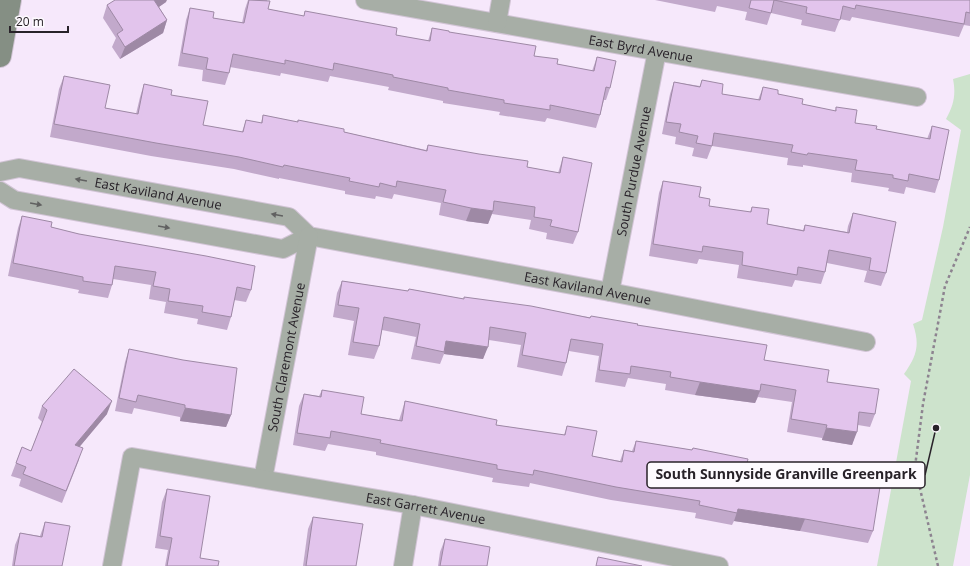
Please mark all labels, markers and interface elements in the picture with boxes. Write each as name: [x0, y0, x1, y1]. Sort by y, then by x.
scale bar: [10, 8, 68, 34]
text: 20 m: [16, 13, 44, 30]
street label: East Byrd Avenue: [587, 30, 694, 66]
street label: South Purdue Avenue: [612, 105, 655, 238]
street label: East Kaviland Avenue: [93, 173, 223, 214]
one-way arrow: [75, 176, 87, 182]
one-way arrow: [30, 201, 42, 207]
one-way arrow: [271, 212, 284, 218]
one-way arrow: [158, 225, 170, 231]
street label: East Kaviland Avenue: [523, 267, 653, 309]
street label: South Claremont Avenue: [263, 281, 309, 433]
callout: South Sunnyside Granville Greenpark: [647, 462, 925, 488]
text: South Sunnyside Granville Greenpark: [655, 464, 917, 483]
street label: East Garrett Avenue: [365, 488, 487, 528]

